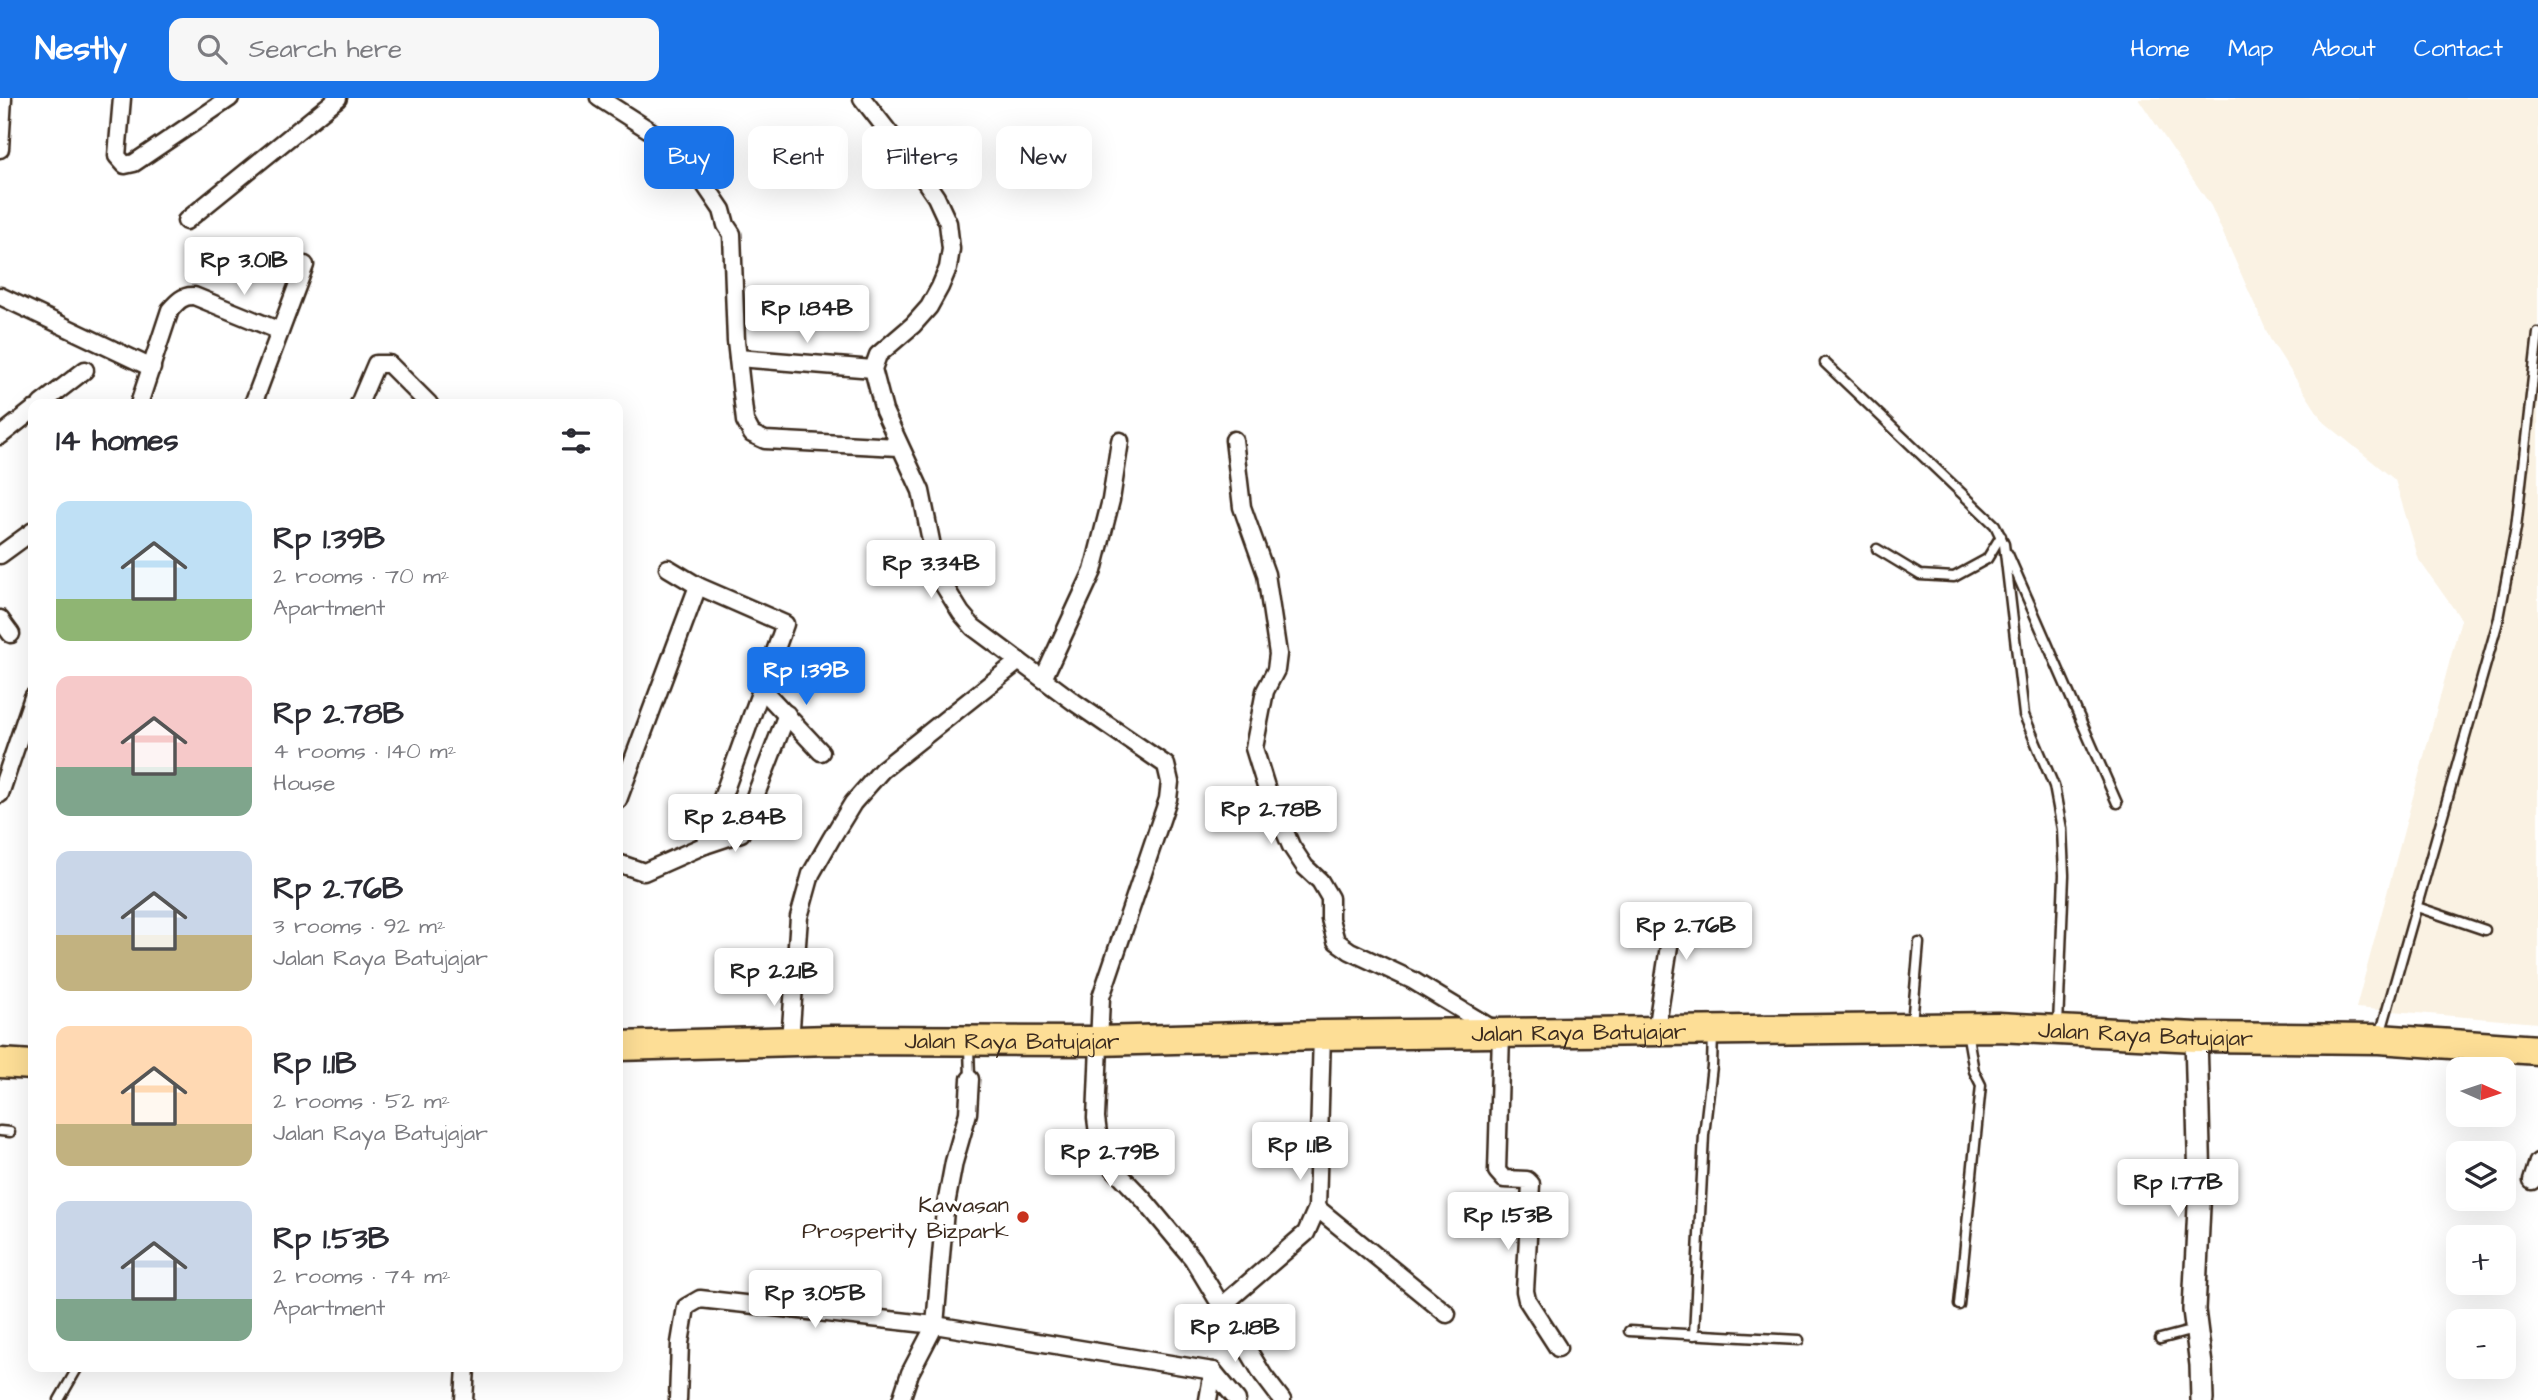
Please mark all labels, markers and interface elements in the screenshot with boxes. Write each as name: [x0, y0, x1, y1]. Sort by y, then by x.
search box: [169, 18, 659, 81]
text: Nestly: [35, 26, 127, 72]
icon: search: [193, 30, 231, 68]
text: Search here: [249, 31, 402, 67]
text: Home: [2130, 32, 2190, 66]
text: Map: [2228, 32, 2273, 66]
text: About: [2311, 32, 2376, 66]
text: Contact: [2414, 32, 2503, 66]
chip: Buy: [644, 126, 734, 189]
chip: Rent: [748, 126, 848, 189]
chip: Filters: [862, 126, 982, 189]
chip: New: [996, 126, 1092, 189]
pin: Rp 3.01B: [172, 238, 316, 297]
text: Rp 3.01B: [200, 244, 288, 276]
pin: Rp 1.84B: [735, 286, 879, 345]
text: Rp 1.84B: [761, 292, 853, 324]
text: 14 homes: [56, 420, 179, 462]
icon: filters: [557, 422, 595, 460]
text: Rp 1.39B: [273, 518, 385, 560]
icon: home: [112, 529, 196, 613]
pin: Rp 3.34B: [859, 540, 1003, 600]
text: Rp 3.34B: [882, 547, 980, 579]
text: 2 rooms · 70 m²: [273, 560, 449, 592]
text: Apartment: [273, 592, 385, 624]
pin: Rp 1.39B: [734, 648, 878, 707]
text: Rp 1.39B: [763, 654, 849, 686]
text: Rp 2.78B: [273, 693, 404, 735]
icon: home: [112, 704, 196, 788]
text: 4 rooms · 140 m²: [273, 735, 456, 767]
text: House: [273, 767, 336, 799]
pin: Rp 2.78B: [1199, 786, 1343, 846]
text: Rp 2.78B: [1221, 793, 1321, 825]
pin: Rp 2.84B: [663, 794, 807, 854]
text: Rp 2.84B: [684, 801, 786, 833]
text: Rp 2.76B: [273, 868, 403, 910]
icon: home: [112, 879, 196, 963]
pin: Rp 2.76B: [1614, 902, 1758, 962]
text: Rp 2.76B: [1636, 909, 1736, 941]
text: 3 rooms · 92 m²: [273, 910, 446, 942]
text: Jalan Raya Batujajar: [273, 942, 488, 974]
pin: Rp 2.21B: [702, 948, 846, 1008]
text: Rp 2.21B: [730, 955, 818, 987]
street label: Jalan Raya Batujajar: [2037, 1014, 2253, 1055]
street label: Jalan Raya Batujajar: [1471, 1016, 1687, 1050]
street label: Jalan Raya Batujajar: [904, 1025, 1120, 1059]
text: Rp 1.1B: [273, 1043, 356, 1085]
icon: home: [112, 1054, 196, 1138]
north arrow: [2446, 1057, 2516, 1127]
map controls: [2446, 1057, 2516, 1379]
text: 2 rooms · 52 m²: [273, 1085, 450, 1117]
text: Jalan Raya Batujajar: [273, 1117, 488, 1149]
pin: Rp 1.1B: [1235, 1122, 1365, 1182]
text: Rp 1.1B: [1268, 1129, 1332, 1161]
pin: Rp 2.79B: [1038, 1130, 1182, 1189]
text: Rp 2.79B: [1061, 1136, 1159, 1168]
button: layers: [2446, 1141, 2516, 1211]
pin: Rp 1.77B: [2106, 1160, 2250, 1219]
text: Rp 1.77B: [2133, 1166, 2223, 1198]
place label: Kawasan Prosperity Bizpark: [802, 1189, 1009, 1248]
pin: Rp 1.53B: [1436, 1192, 1580, 1252]
text: Rp 1.53B: [1464, 1199, 1552, 1231]
marker: Kawasan Prosperity Bizpark: [1015, 1209, 1031, 1225]
text: Rp 1.53B: [273, 1218, 389, 1260]
button: +: [2446, 1225, 2516, 1295]
icon: home: [112, 1229, 196, 1313]
text: 2 rooms · 74 m²: [273, 1260, 451, 1292]
pin: Rp 3.05B: [743, 1270, 887, 1330]
text: Rp 3.05B: [765, 1277, 865, 1309]
text: Apartment: [273, 1292, 385, 1324]
pin: Rp 2.18B: [1163, 1304, 1307, 1364]
button: −: [2446, 1309, 2516, 1379]
text: Rp 2.18B: [1190, 1311, 1280, 1343]

